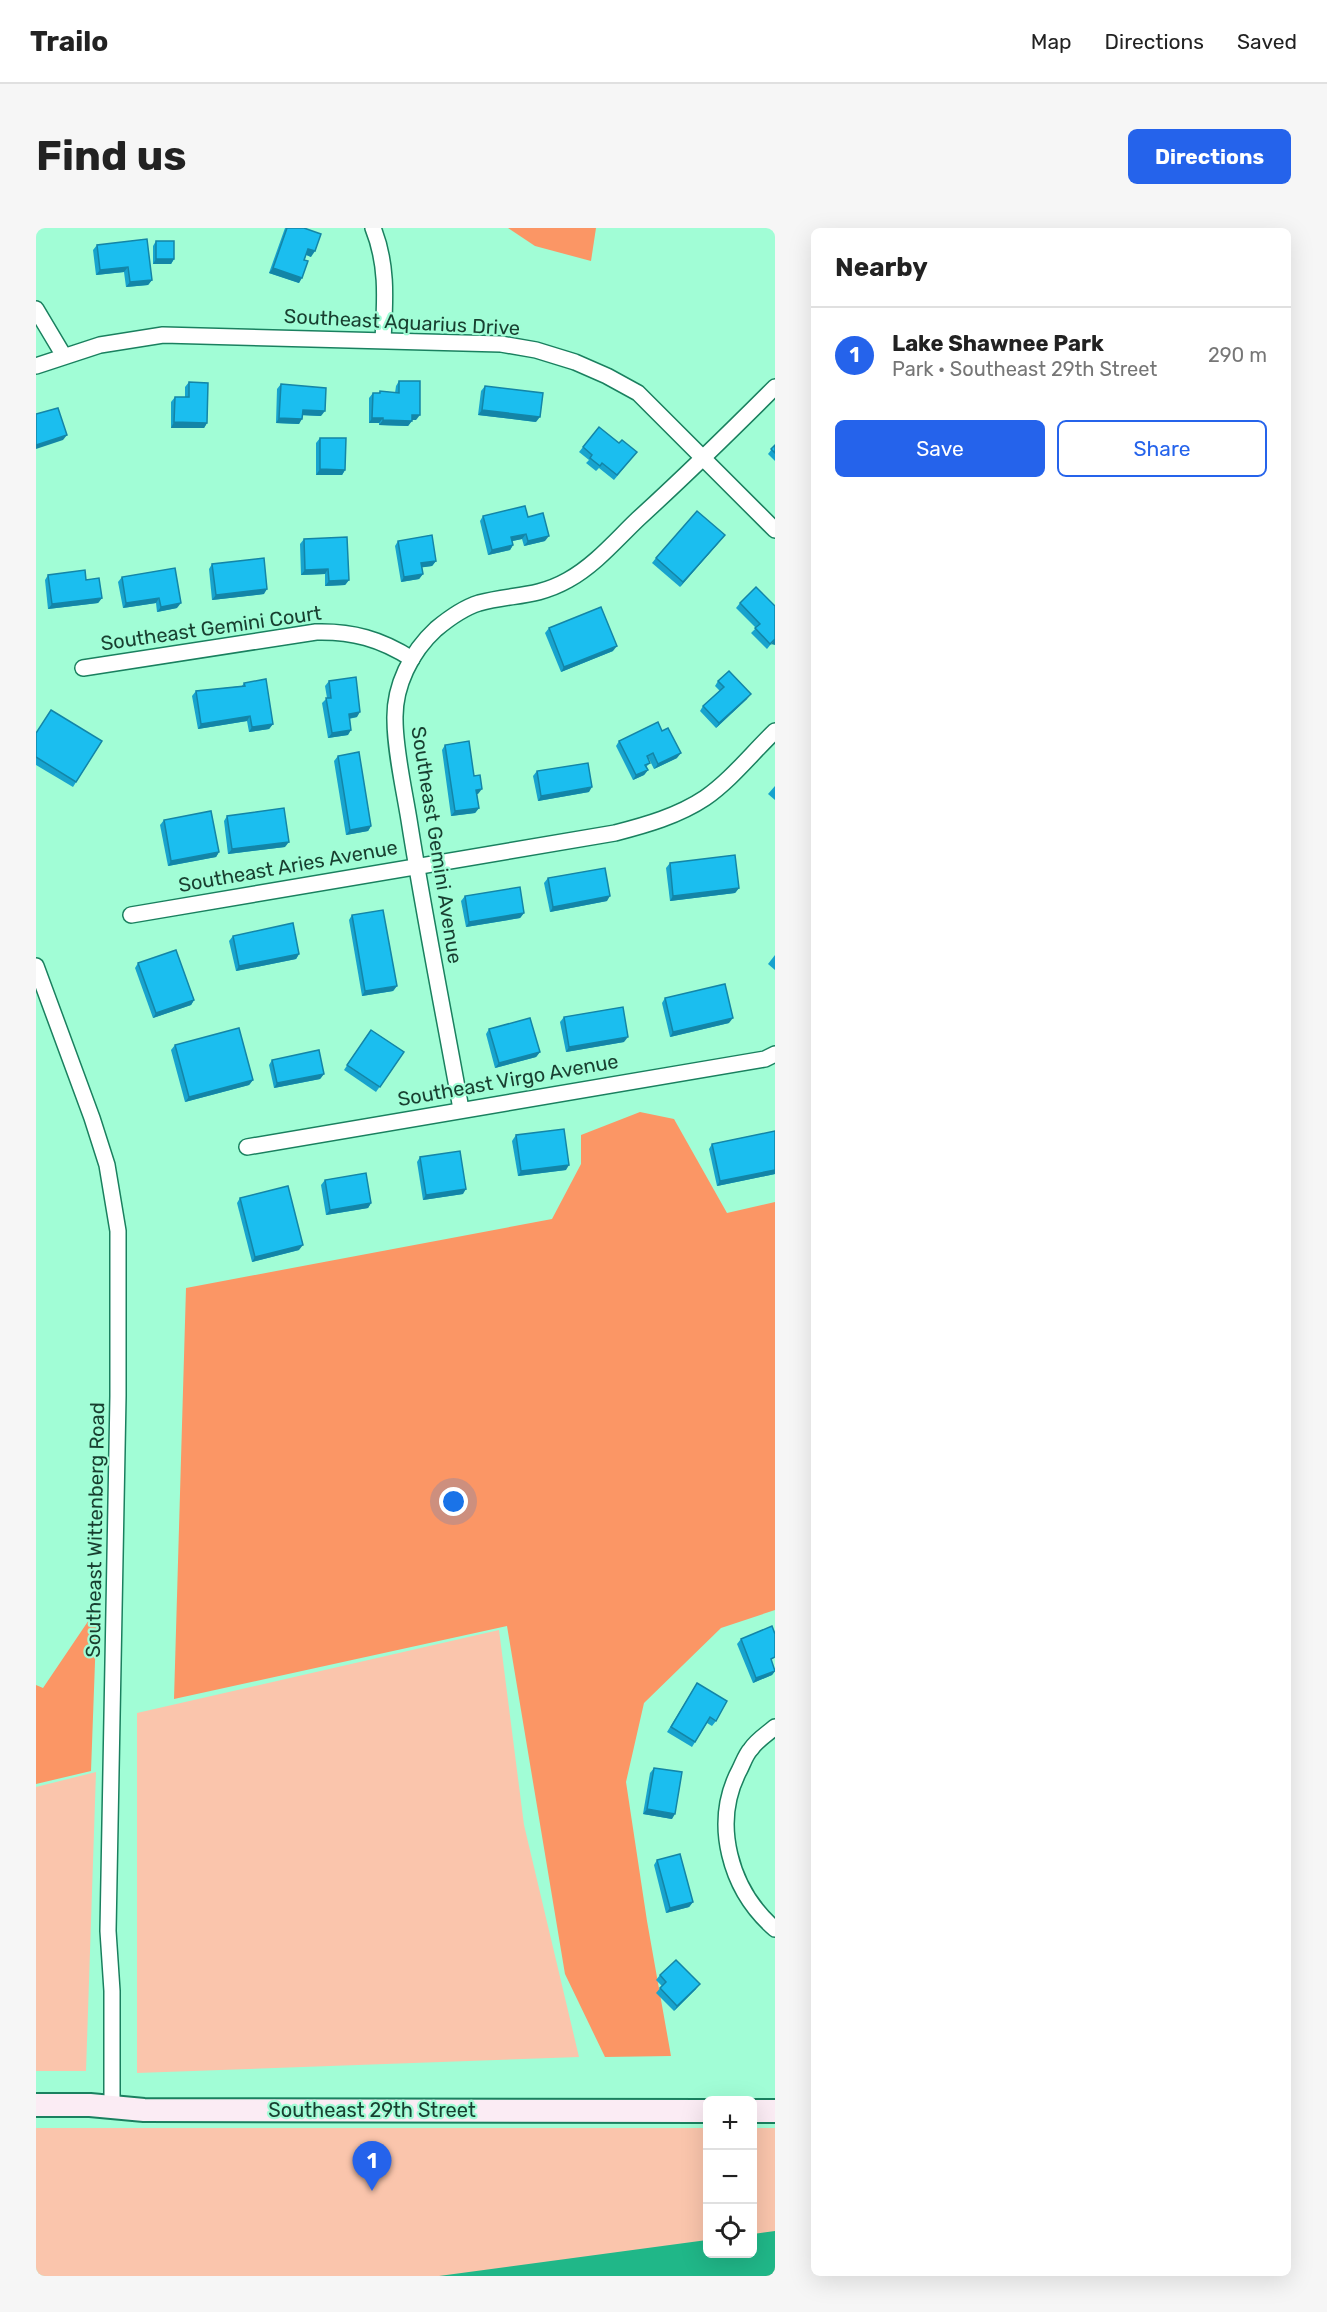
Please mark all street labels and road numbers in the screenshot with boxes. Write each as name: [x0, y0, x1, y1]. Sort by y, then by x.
street label: Southeast Aquarius Drive: [283, 304, 521, 340]
street label: Southeast Gemini Court: [99, 601, 323, 655]
street label: Southeast Gemini Avenue: [406, 725, 468, 965]
street label: Southeast Aries Avenue: [176, 835, 400, 897]
street label: Southeast Virgo Avenue: [396, 1049, 620, 1111]
street label: Southeast Wittenberg Road: [81, 1402, 109, 1658]
street label: Southeast 29th Street: [268, 2098, 476, 2122]

